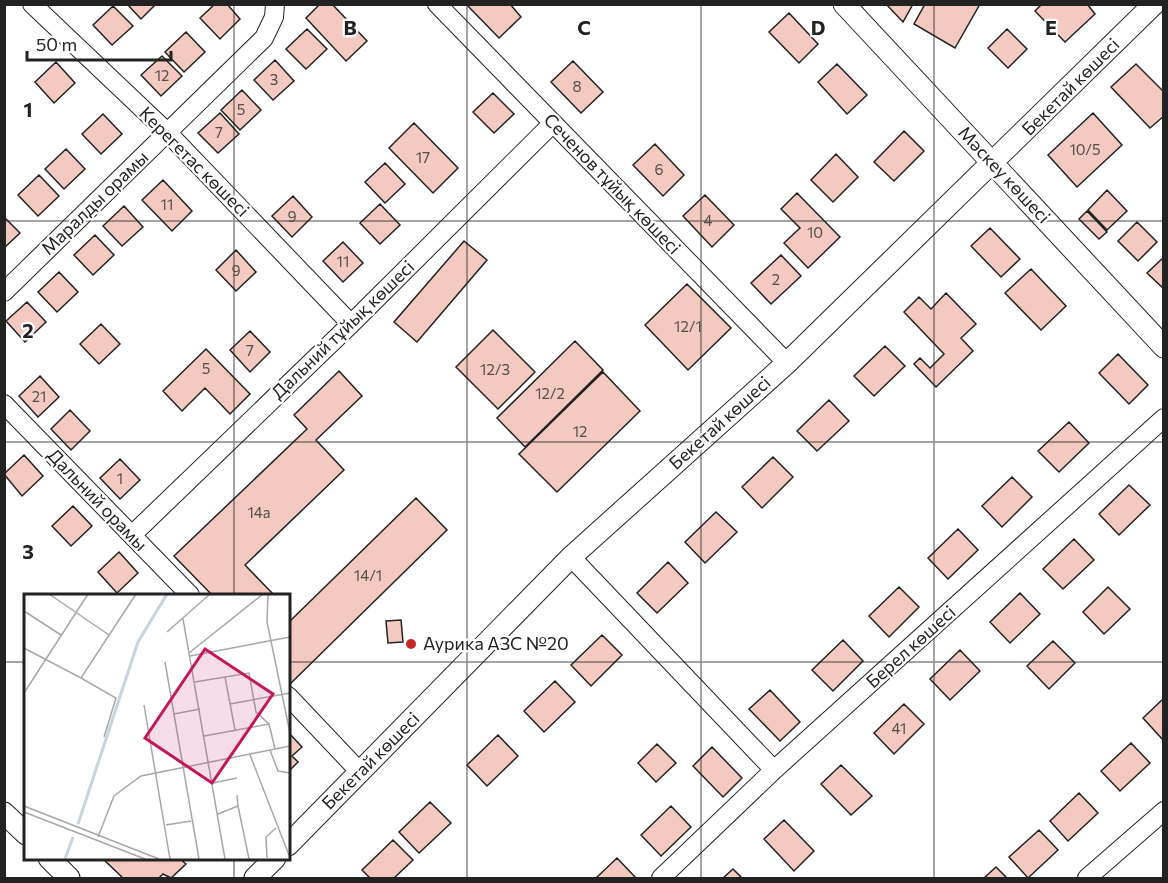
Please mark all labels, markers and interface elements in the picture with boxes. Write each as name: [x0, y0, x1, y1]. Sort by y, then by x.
text: B: [343, 15, 357, 39]
text: C: [577, 15, 591, 39]
text: D: [811, 15, 825, 39]
text: E: [1045, 15, 1057, 39]
scale bar: [27, 24, 171, 62]
text: 50 m: [36, 33, 77, 55]
street label: Бекетай көшесі: [1017, 33, 1124, 140]
house number: 12: [155, 66, 169, 84]
house number: 3: [270, 70, 278, 88]
house number: 8: [572, 77, 582, 95]
text: 1: [23, 97, 33, 121]
house number: 5: [237, 100, 245, 118]
street label: Керегетас көшесі: [135, 102, 254, 221]
street label: Сеченов тұйық көшесі: [540, 108, 686, 258]
street label: Мәскеу көшесі: [954, 121, 1055, 227]
house number: 7: [215, 123, 223, 141]
house number: 10/5: [1069, 140, 1101, 158]
street label: Маралды орамы: [36, 146, 152, 259]
house number: 17: [416, 148, 430, 166]
house number: 6: [654, 160, 664, 178]
house number: 11: [161, 195, 173, 213]
house number: 9: [287, 207, 297, 225]
house number: 4: [704, 211, 713, 229]
house number: 10: [807, 223, 823, 241]
house number: 11: [337, 252, 349, 270]
street label: Дальний тұйық көшесі: [266, 255, 418, 403]
house number: 9: [231, 261, 241, 279]
house number: 2: [772, 270, 780, 288]
house number: 12/1: [674, 317, 702, 335]
text: 2: [22, 318, 34, 342]
house number: 7: [246, 341, 254, 359]
house number: 5: [202, 359, 210, 377]
house number: 12/3: [480, 360, 510, 378]
street label: Бекетай көшесі: [664, 371, 775, 474]
house number: 12/2: [535, 384, 565, 402]
house number: 21: [32, 387, 46, 405]
house number: 12: [573, 422, 587, 440]
street label: Дальний орамы: [43, 444, 152, 555]
house number: 1: [117, 469, 123, 487]
house number: 14а: [247, 503, 271, 521]
text: 3: [22, 539, 34, 563]
house number: 14/1: [354, 566, 382, 584]
inset map: [24, 594, 290, 859]
street label: Берел көшесі: [861, 600, 960, 692]
place label: Аурика АЗС №20: [423, 632, 569, 654]
marker: Аурика АЗС №20: [404, 637, 418, 651]
street label: Бекетай көшесі: [317, 707, 424, 814]
house number: 41: [892, 719, 906, 737]

